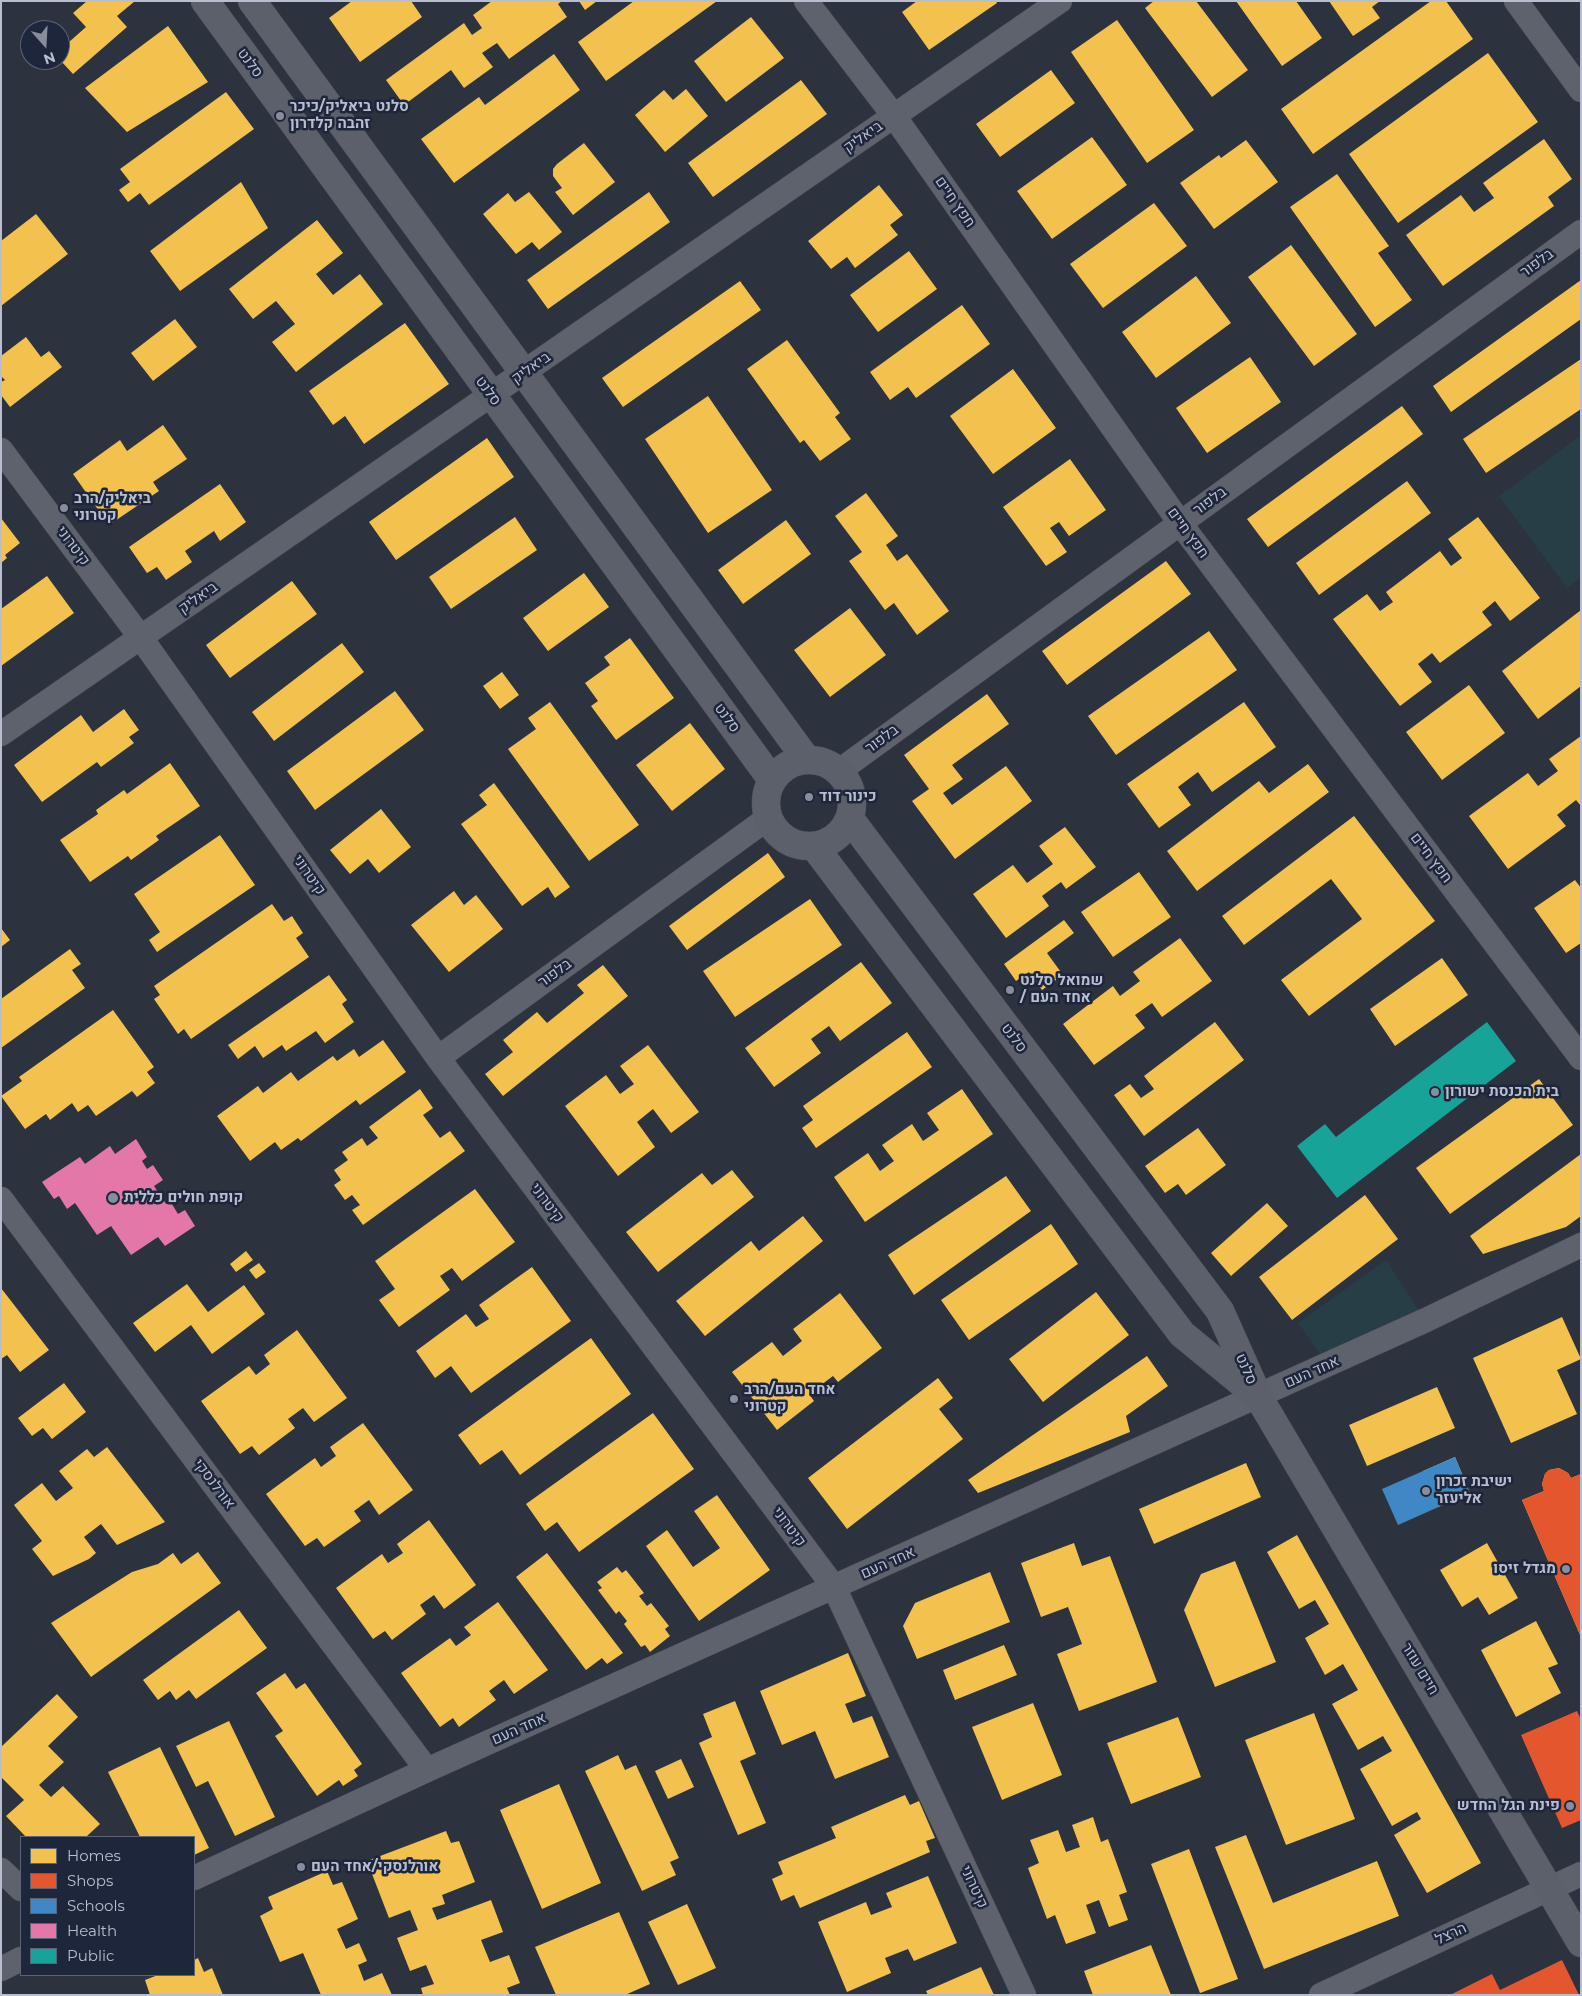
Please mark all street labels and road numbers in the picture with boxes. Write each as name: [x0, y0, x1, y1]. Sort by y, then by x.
street label: סלנט: [233, 45, 267, 81]
street label: ביאליק: [840, 117, 886, 157]
street label: חפץ חיים: [931, 173, 979, 231]
street label: בלפור: [1517, 245, 1557, 281]
street label: ביאליק: [508, 348, 554, 388]
street label: סלנט: [471, 373, 505, 409]
street label: בלפור: [1190, 483, 1230, 519]
street label: חפץ חיים: [1164, 504, 1212, 562]
street label: קיטרוני: [52, 523, 94, 569]
street label: ביאליק: [175, 578, 221, 618]
street label: סלנט: [710, 700, 744, 736]
street label: בלפור: [862, 721, 902, 757]
street label: חפץ חיים: [1406, 829, 1456, 887]
street label: קיטרוני: [289, 851, 329, 899]
street label: בלפור: [535, 955, 575, 991]
street label: סלנט: [997, 1020, 1031, 1056]
street label: קיטרוני: [526, 1180, 568, 1226]
street label: סלנט: [1231, 1351, 1261, 1387]
street label: אחד העם: [1282, 1352, 1342, 1392]
street label: אורלנסקי: [189, 1455, 239, 1513]
street label: קיטרוני: [768, 1504, 810, 1550]
street label: אחד העם: [858, 1543, 918, 1583]
street label: חיים עוזר: [1398, 1640, 1442, 1698]
street label: אחד העם: [489, 1709, 549, 1749]
street label: קיטרוני: [956, 1863, 992, 1911]
street label: הרצל: [1433, 1919, 1469, 1949]

